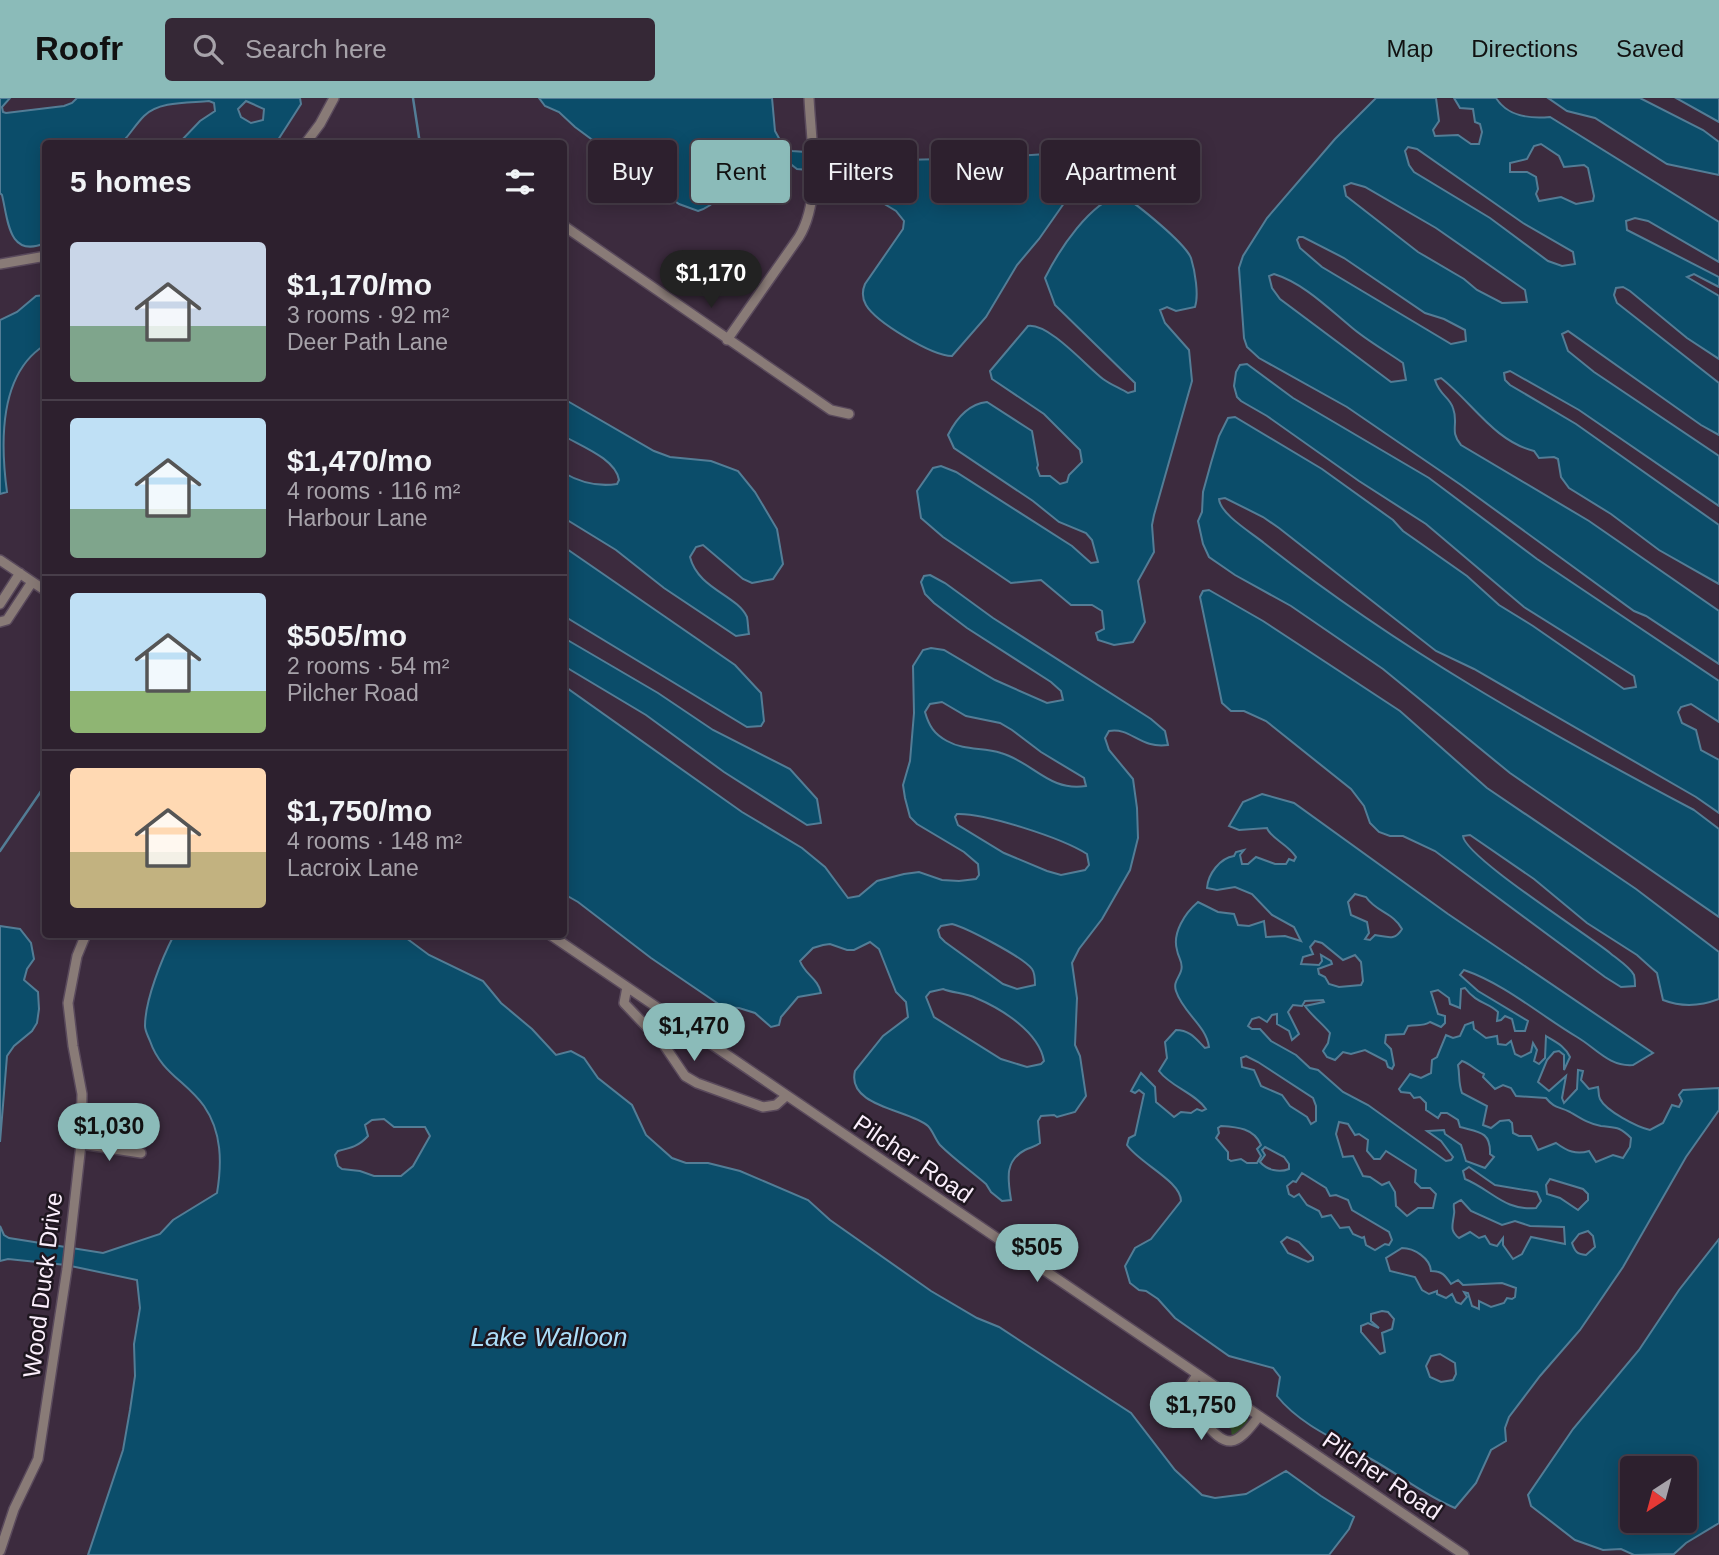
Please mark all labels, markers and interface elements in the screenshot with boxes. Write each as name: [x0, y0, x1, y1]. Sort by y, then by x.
search box: [165, 18, 655, 81]
text: Roofr: [35, 30, 123, 67]
icon: search: [189, 30, 227, 68]
text: Search here: [245, 34, 387, 64]
text: Map: [1387, 35, 1433, 62]
text: Directions: [1471, 35, 1578, 62]
text: Saved: [1616, 35, 1684, 62]
chip: Buy: [588, 140, 677, 203]
chip: Rent: [691, 140, 790, 203]
chip: Filters: [804, 140, 917, 203]
chip: New: [931, 140, 1027, 203]
chip: Apartment: [1041, 140, 1200, 203]
icon: filters: [501, 163, 539, 201]
text: 5 homes: [70, 165, 192, 198]
pin: $1,170: [654, 250, 768, 310]
text: $1,170: [676, 260, 746, 286]
text: $1,170/mo: [287, 268, 432, 301]
icon: home: [126, 270, 210, 354]
text: 3 rooms · 92 m²: [287, 302, 449, 328]
text: Deer Path Lane: [287, 329, 448, 355]
text: $1,470/mo: [287, 444, 432, 477]
icon: home: [126, 446, 210, 530]
text: 4 rooms · 116 m²: [287, 478, 460, 504]
text: Harbour Lane: [287, 505, 428, 531]
text: $505/mo: [287, 619, 407, 652]
icon: home: [126, 621, 210, 705]
text: 2 rooms · 54 m²: [287, 653, 449, 679]
text: Pilcher Road: [287, 680, 419, 706]
text: $1,750/mo: [287, 794, 432, 827]
icon: home: [126, 796, 210, 880]
text: 4 rooms · 148 m²: [287, 828, 462, 854]
text: Lacroix Lane: [287, 855, 419, 881]
pin: $1,470: [637, 1004, 751, 1063]
text: $1,470: [659, 1013, 729, 1039]
pin: $1,030: [52, 1104, 166, 1163]
street label: Pilcher Road: [849, 1109, 978, 1208]
text: $1,030: [74, 1113, 144, 1139]
street label: Wood Duck Drive: [18, 1191, 67, 1379]
pin: $505: [996, 1224, 1078, 1284]
text: $505: [1011, 1234, 1063, 1260]
water label: Lake Walloon: [470, 1322, 628, 1352]
pin: $1,750: [1144, 1382, 1258, 1442]
text: $1,750: [1166, 1392, 1236, 1418]
street label: Pilcher Road: [1318, 1426, 1447, 1525]
north arrow: [1620, 1456, 1698, 1533]
map controls: [1620, 1456, 1697, 1533]

